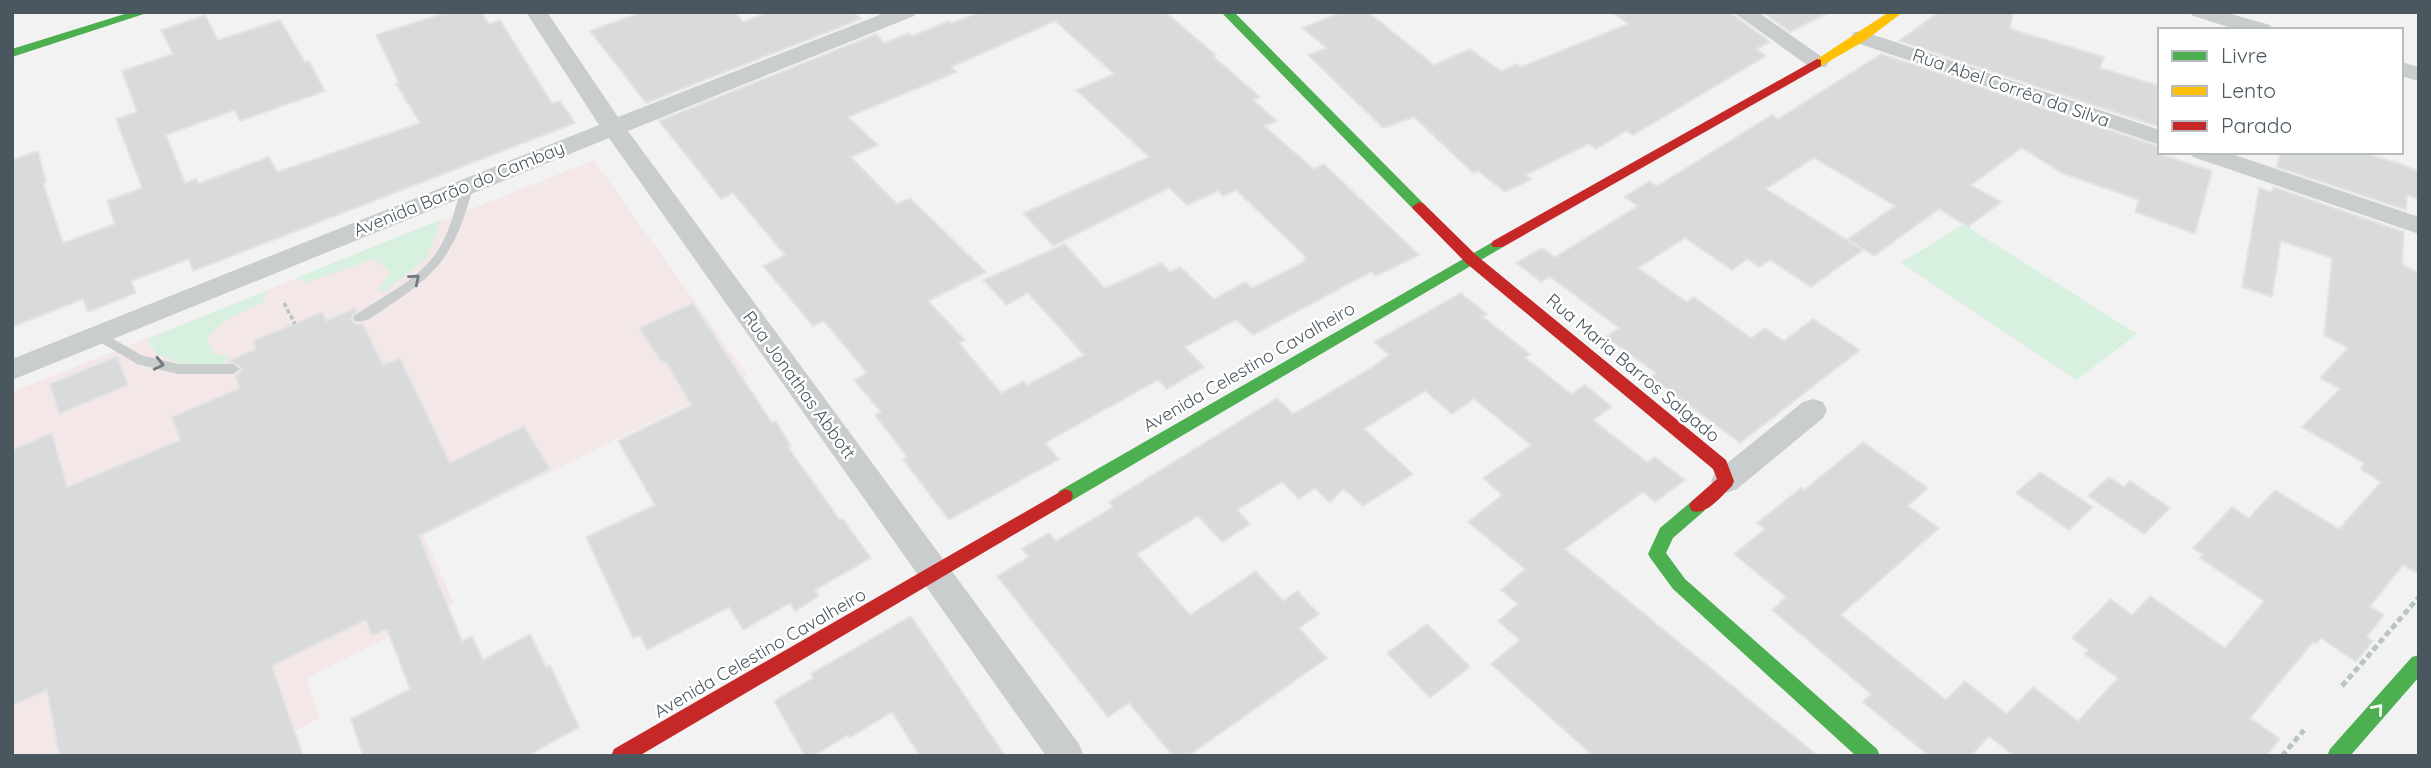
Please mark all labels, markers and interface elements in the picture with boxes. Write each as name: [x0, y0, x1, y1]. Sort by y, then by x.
legend: [2158, 28, 2403, 154]
text: Livre: [2221, 42, 2267, 68]
street label: Rua Abel Corrêa da Silva: [1910, 43, 2113, 132]
text: Lento: [2221, 77, 2276, 103]
text: Parado: [2221, 112, 2292, 138]
street label: Avenida Barão do Cambay: [350, 136, 568, 241]
one-way arrow: [408, 274, 420, 287]
street label: Rua Maria Barros Salgado: [1542, 288, 1725, 447]
street label: Avenida Celestino Cavalheiro: [1139, 296, 1359, 437]
street label: Rua Jonathas Abbott: [738, 306, 861, 463]
one-way arrow: [153, 356, 165, 370]
street label: Avenida Celestino Cavalheiro: [650, 582, 870, 723]
one-way arrow: [2370, 705, 2382, 718]

